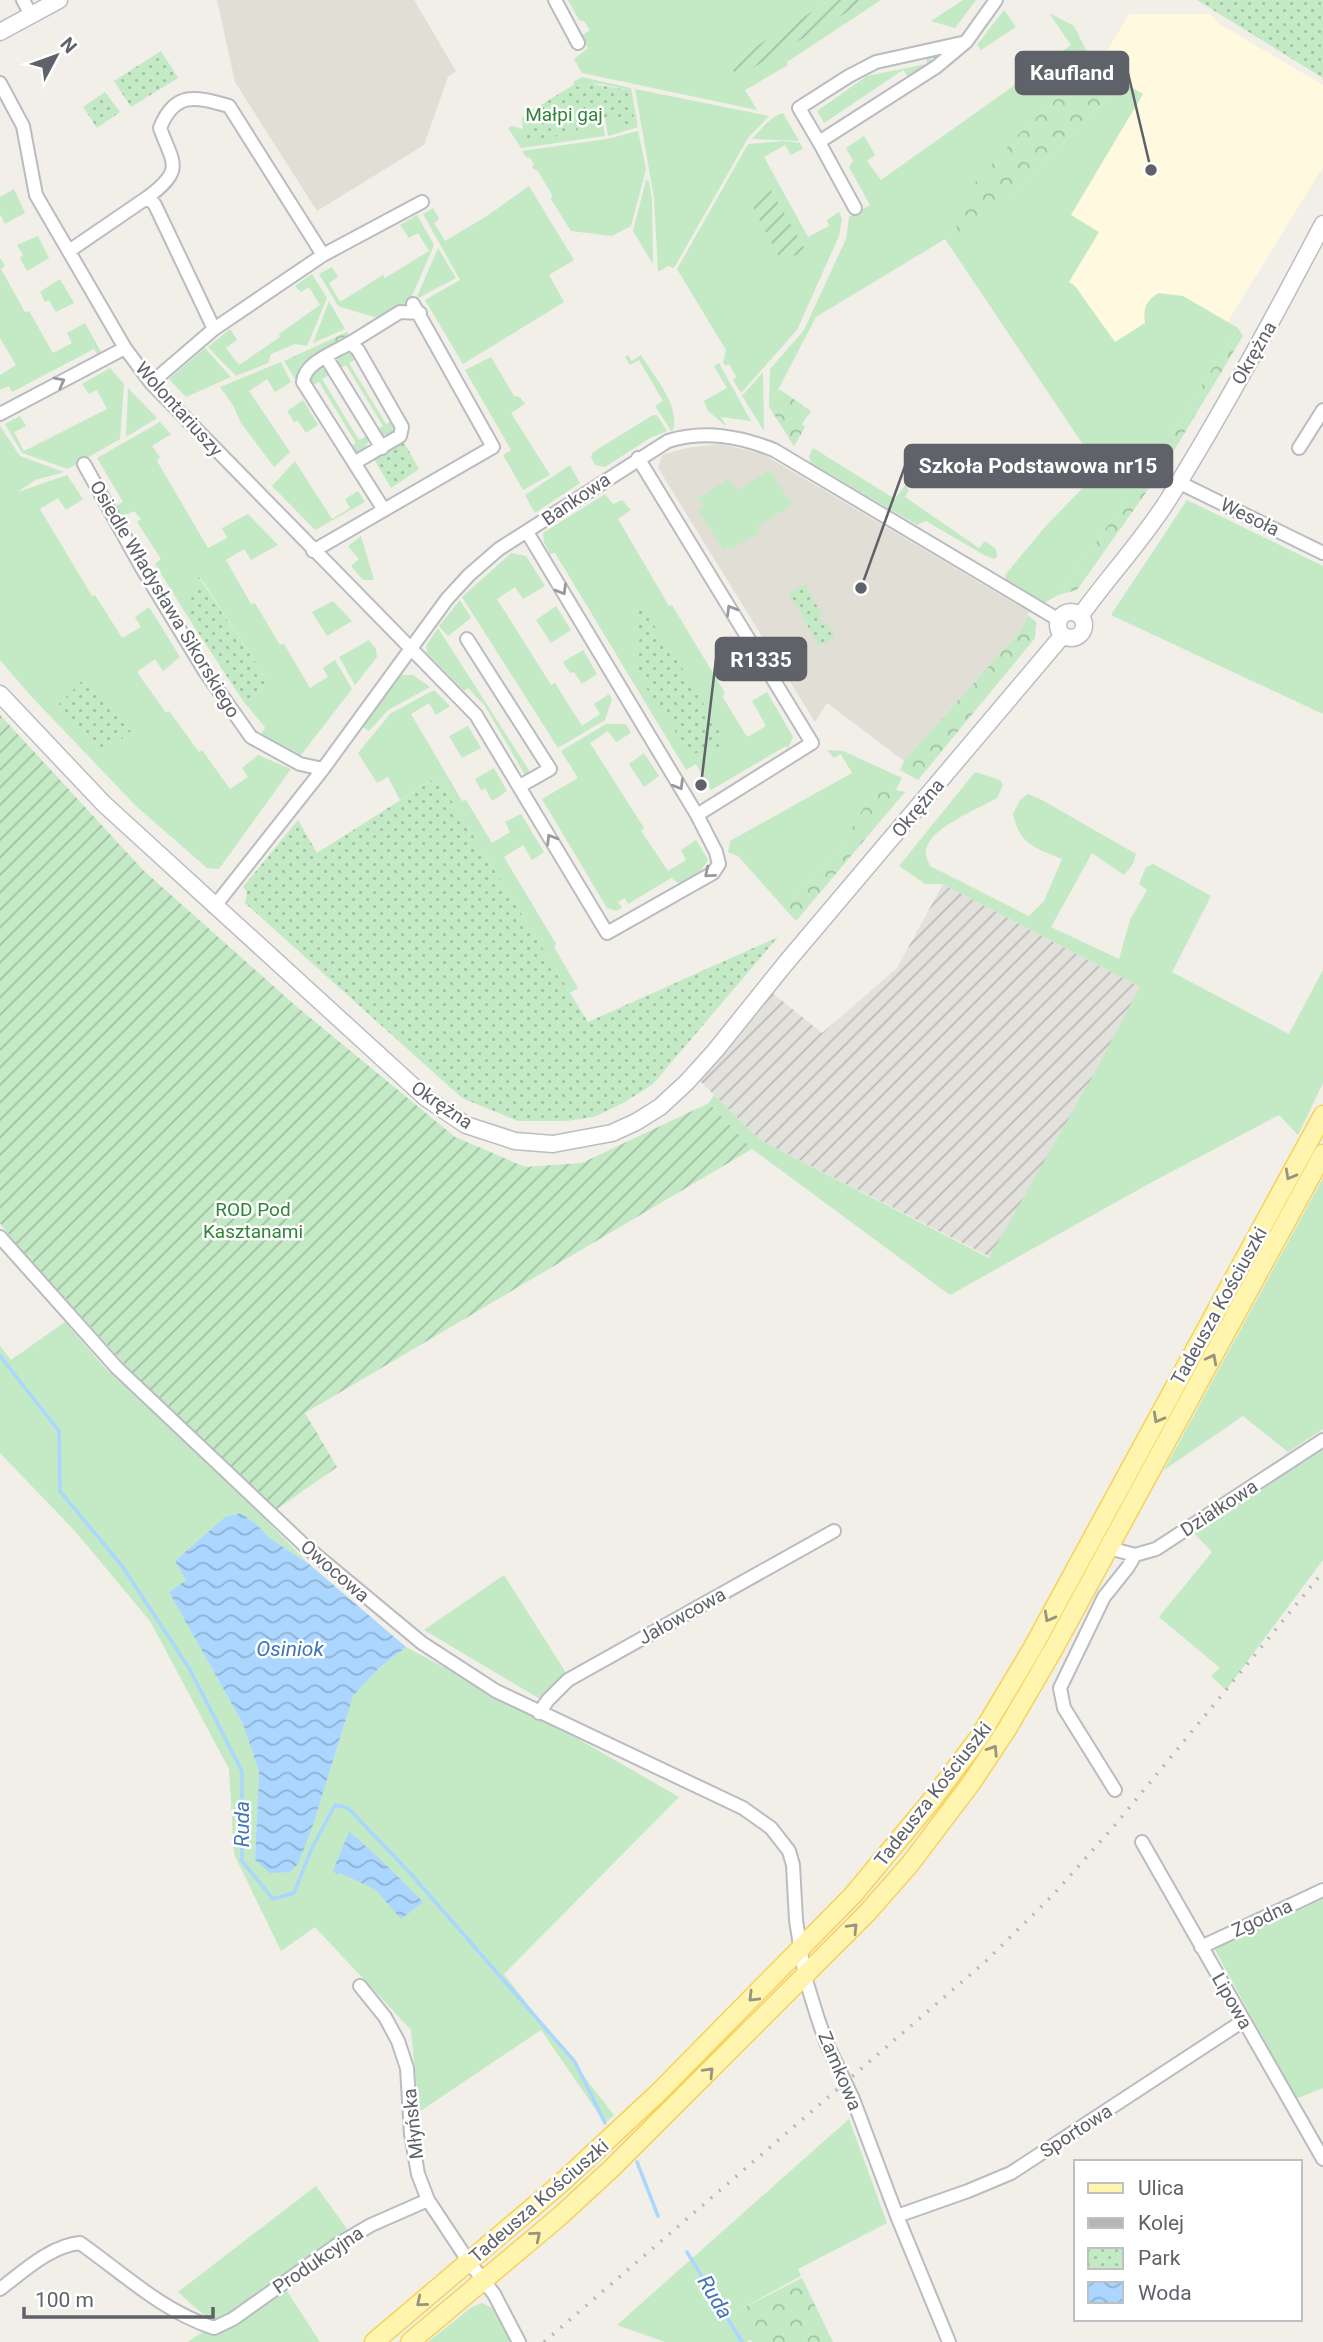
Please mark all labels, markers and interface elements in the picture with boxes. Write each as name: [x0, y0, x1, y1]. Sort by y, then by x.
north arrow: [21, 21, 91, 91]
text: N: [55, 33, 82, 58]
callout: Kaufland: [1016, 52, 1128, 94]
text: Kaufland: [1030, 61, 1114, 85]
park label: Małpi gaj: [525, 103, 603, 126]
street label: Okrężna: [1227, 317, 1281, 389]
street label: Wolontariuszy: [130, 357, 228, 461]
one-way arrow: [53, 377, 65, 390]
callout: Szkoła Podstawowa nr15: [905, 445, 1172, 487]
text: Szkoła Podstawowa nr15: [919, 454, 1157, 478]
street label: Bankowa: [537, 468, 615, 530]
street label: Osiedle Władysława Sikorskiego: [85, 476, 245, 722]
street label: Wesoła: [1217, 493, 1283, 541]
one-way arrow: [554, 583, 567, 596]
one-way arrow: [726, 605, 739, 618]
callout: R1335: [716, 638, 806, 680]
text: R1335: [730, 648, 792, 672]
street label: Okrężna: [887, 774, 949, 842]
one-way arrow: [671, 778, 684, 791]
one-way arrow: [547, 834, 560, 847]
one-way arrow: [704, 865, 717, 877]
street label: Okrężna: [407, 1076, 477, 1134]
one-way arrow: [1285, 1168, 1298, 1180]
park label: ROD Pod Kasztanami: [203, 1198, 303, 1243]
street label: Tadeusza Kościuszki: [1166, 1223, 1272, 1389]
one-way arrow: [1203, 1354, 1217, 1366]
one-way arrow: [1153, 1410, 1166, 1423]
street label: Działkowa: [1176, 1475, 1262, 1541]
street label: Owocowa: [296, 1535, 374, 1607]
street label: Jałowcowa: [634, 1583, 730, 1649]
one-way arrow: [1044, 1610, 1057, 1623]
water label: Osiniok: [256, 1637, 324, 1661]
street label: Tadeusza Kościuszki: [869, 1717, 997, 1871]
one-way arrow: [985, 1744, 998, 1757]
water label: Ruda: [230, 1801, 254, 1847]
street label: Zgodna: [1228, 1894, 1296, 1942]
one-way arrow: [844, 1923, 857, 1936]
street label: Lipowa: [1207, 1969, 1257, 2033]
one-way arrow: [748, 1988, 761, 2001]
street label: Zamkowa: [813, 2028, 867, 2114]
one-way arrow: [700, 2067, 713, 2080]
street label: Młyńska: [398, 2088, 428, 2160]
street label: Sportowa: [1036, 2099, 1116, 2163]
street label: Tadeusza Kościuszki: [465, 2134, 613, 2268]
legend: [1074, 2160, 1302, 2321]
text: Ulica: [1138, 2176, 1184, 2200]
text: Kolej: [1138, 2211, 1184, 2235]
street label: Produkcyjna: [268, 2221, 368, 2299]
one-way arrow: [527, 2232, 540, 2244]
text: Park: [1138, 2246, 1181, 2270]
water label: Ruda: [693, 2271, 737, 2323]
scale bar: [24, 2276, 214, 2320]
text: Woda: [1138, 2281, 1192, 2305]
text: 100 m: [35, 2288, 94, 2312]
one-way arrow: [417, 2294, 430, 2306]

